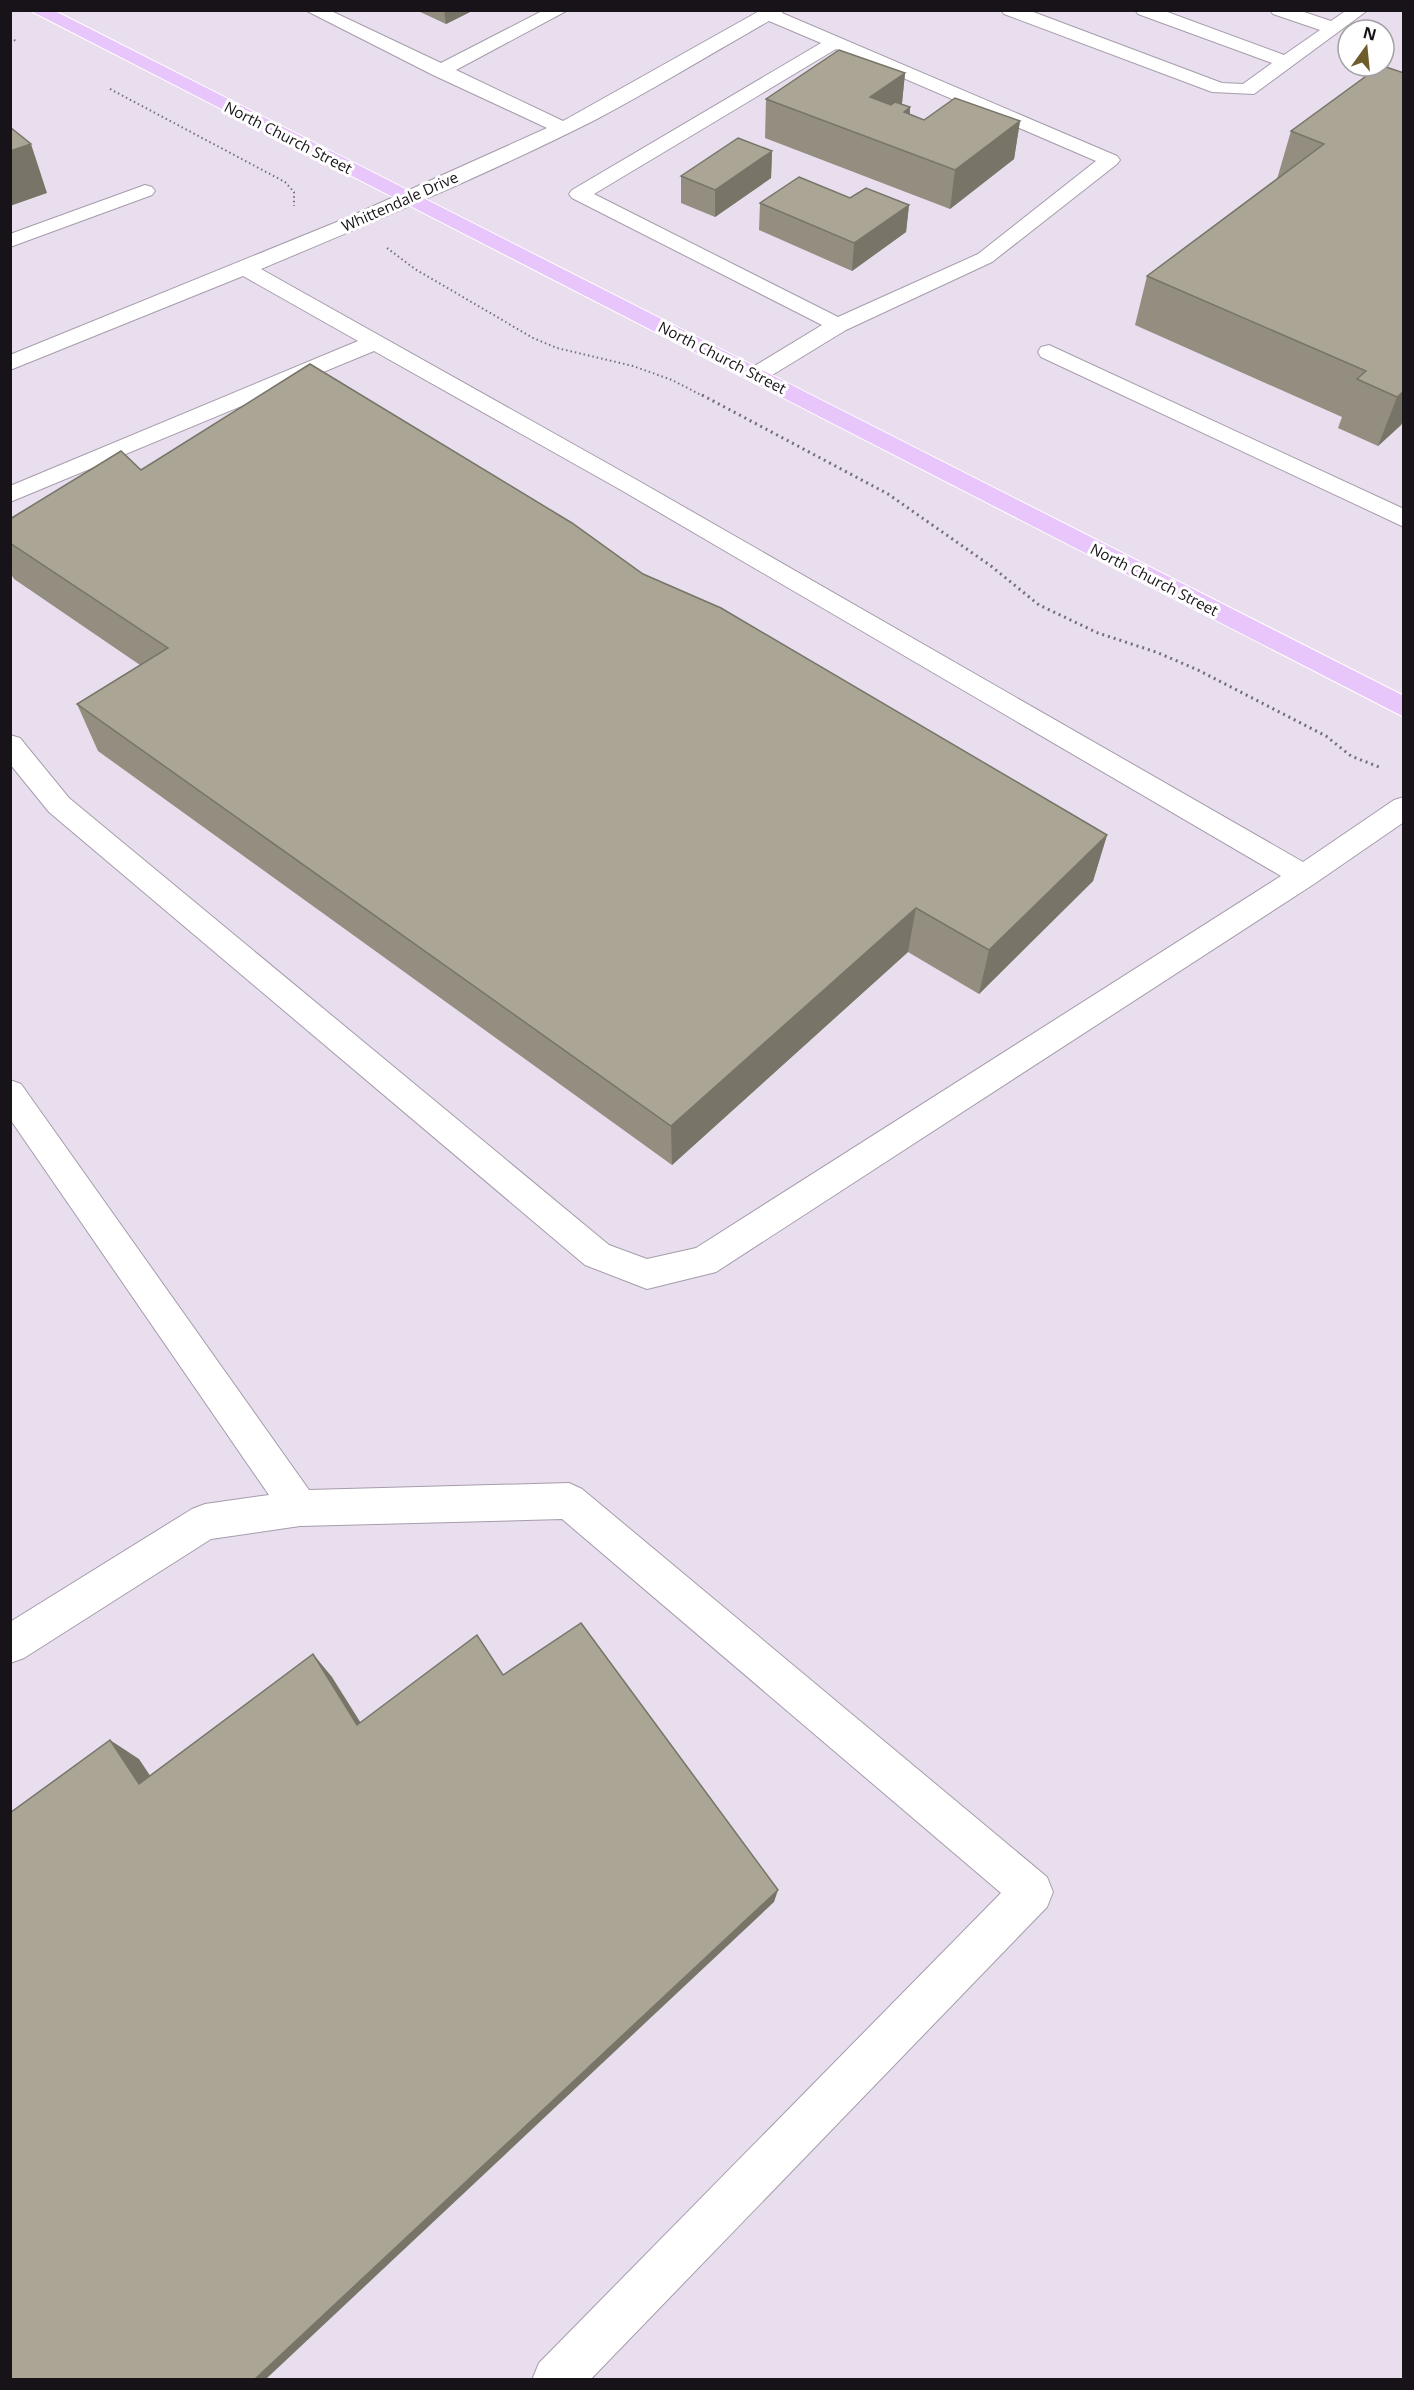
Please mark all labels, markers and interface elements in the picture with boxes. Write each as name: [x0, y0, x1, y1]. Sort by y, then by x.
north arrow: [1336, 18, 1396, 78]
text: N: [1361, 21, 1379, 46]
street label: North Church Street: [221, 96, 356, 178]
street label: Whittendale Drive: [338, 166, 461, 236]
street label: North Church Street: [655, 316, 790, 398]
street label: North Church Street: [1087, 538, 1222, 620]

